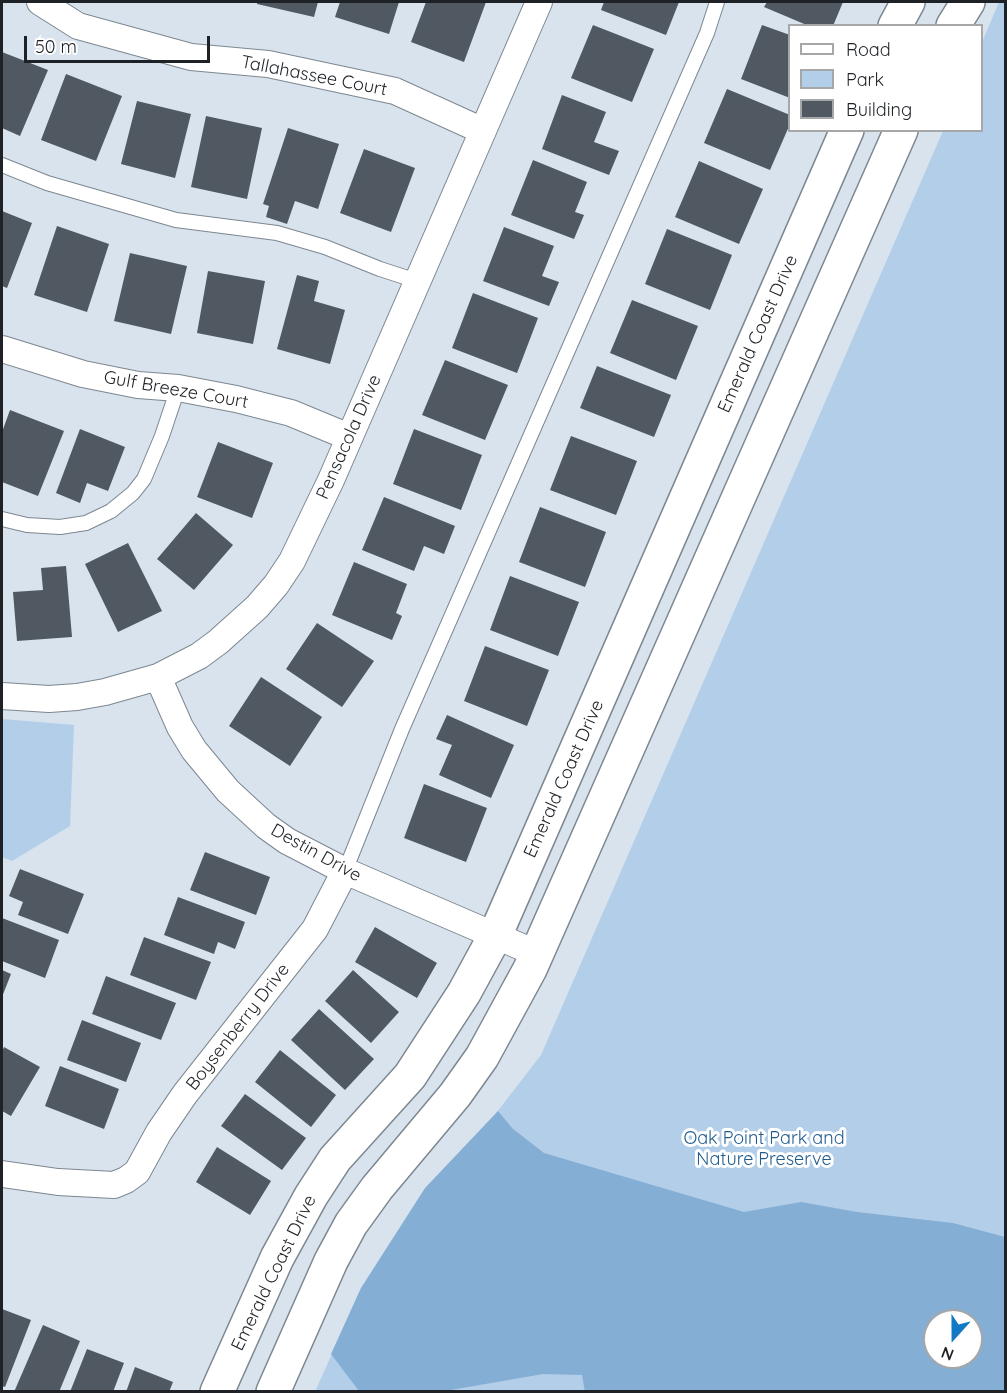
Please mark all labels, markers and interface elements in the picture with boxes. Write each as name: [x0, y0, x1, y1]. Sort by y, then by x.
scale bar: [27, 24, 213, 62]
legend: [788, 24, 983, 132]
text: 50 m: [35, 35, 77, 58]
text: Road: [846, 38, 891, 61]
street label: Tallahassee Court: [239, 51, 389, 101]
text: Park: [846, 68, 884, 91]
text: Building: [846, 98, 912, 121]
street label: Emerald Coast Drive: [713, 252, 803, 416]
street label: Gulf Breeze Court: [102, 367, 250, 413]
street label: Pensacola Drive: [312, 371, 386, 503]
street label: Emerald Coast Drive: [519, 697, 609, 861]
street label: Destin Drive: [267, 819, 365, 887]
street label: Boysenberry Drive: [182, 959, 294, 1095]
park label: Oak Point Park and Nature Preserve: [683, 1128, 845, 1170]
street label: Emerald Coast Drive: [227, 1192, 321, 1354]
north arrow: [923, 1309, 983, 1369]
text: N: [938, 1342, 956, 1365]

